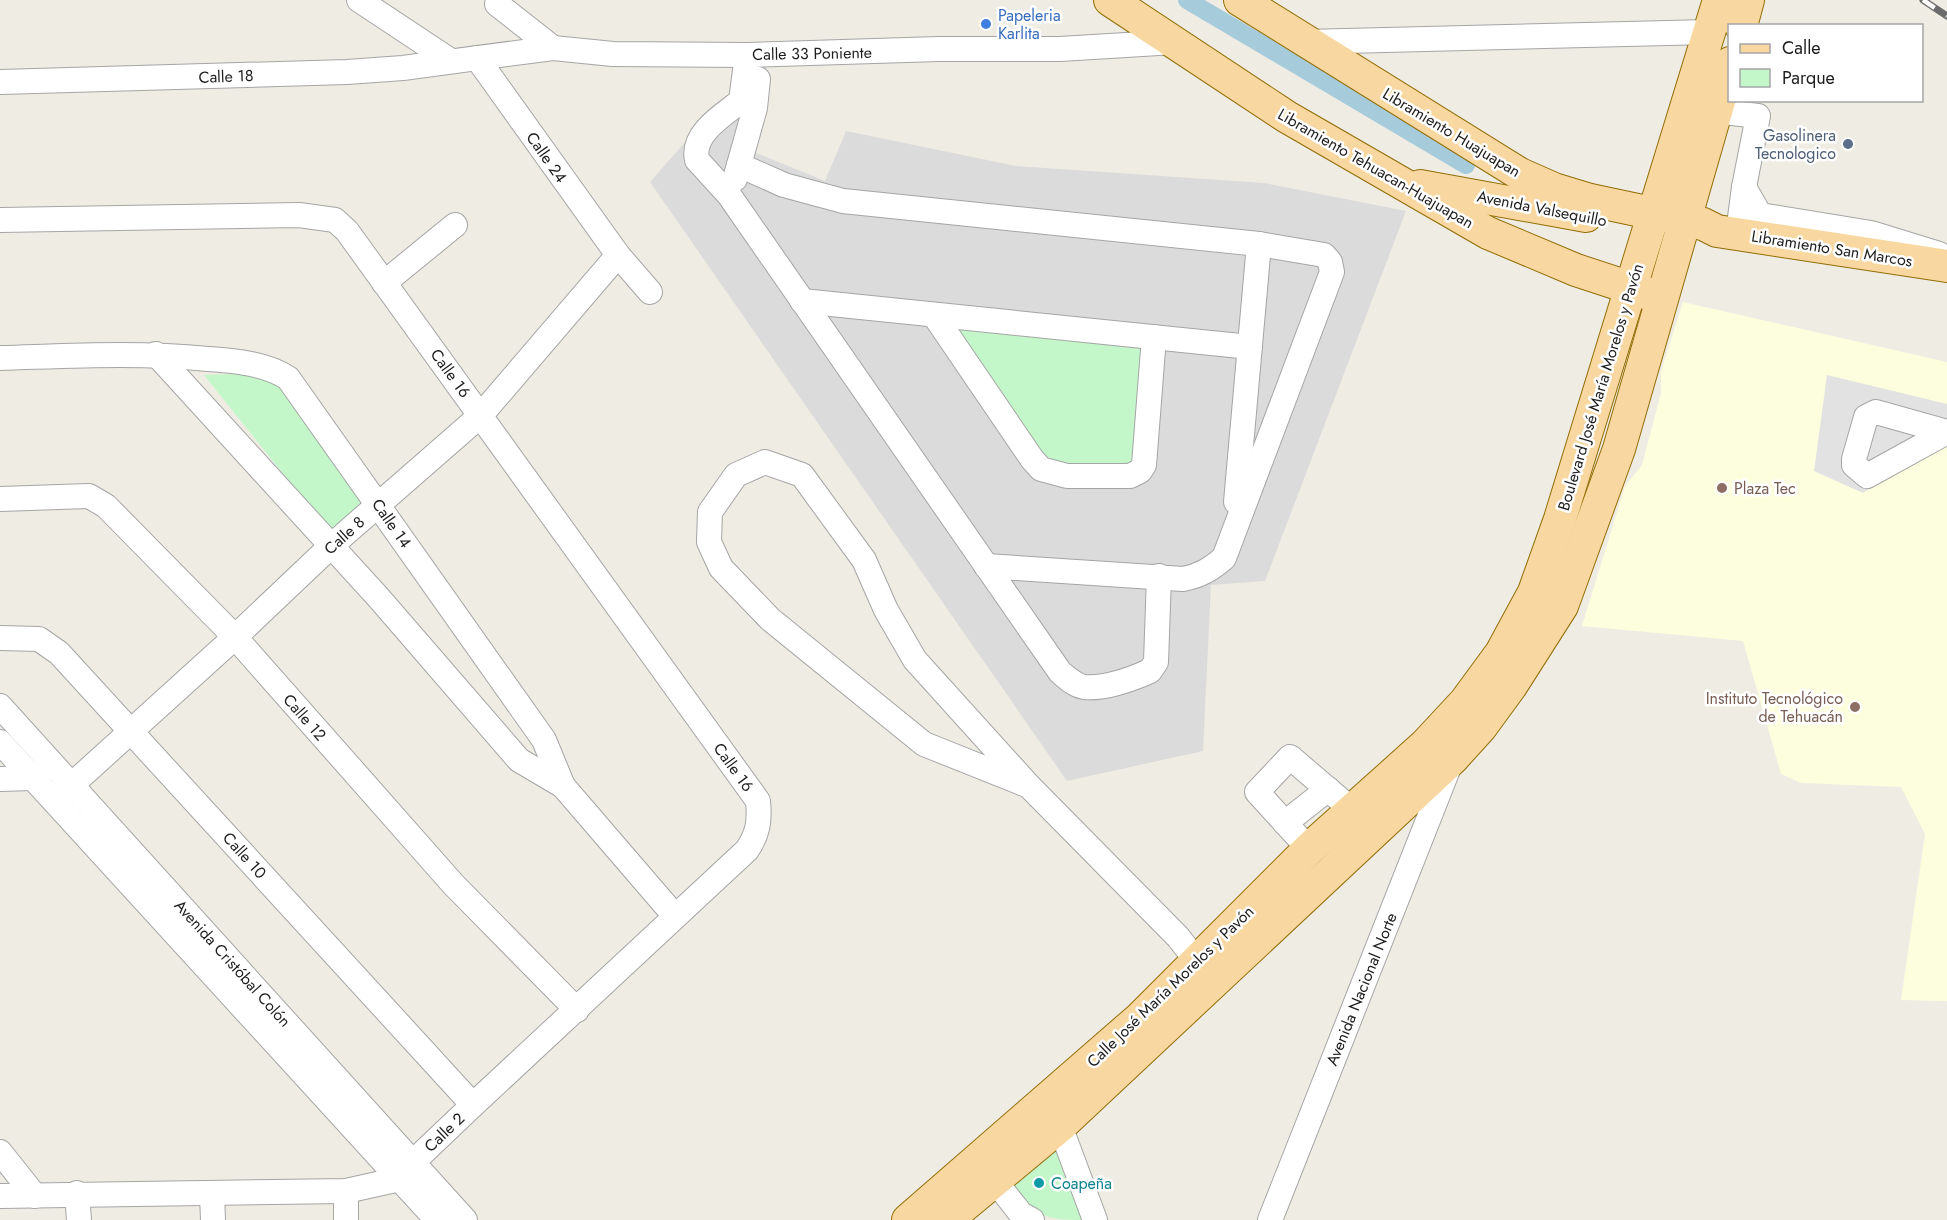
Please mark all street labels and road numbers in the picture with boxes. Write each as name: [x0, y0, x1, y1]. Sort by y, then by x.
street label: Calle 33 Poniente: [752, 41, 872, 66]
street label: Calle 18: [198, 64, 254, 89]
street label: Libramiento Huajuapan: [1378, 82, 1525, 183]
street label: Libramiento Tehuacan-Huajuapan: [1273, 103, 1478, 234]
street label: Calle 24: [521, 127, 573, 187]
street label: Avenida Valsequillo: [1475, 185, 1609, 232]
street label: Libramiento San Marcos: [1750, 224, 1914, 273]
street label: Boulevard José María Morelos y Pavón: [1552, 261, 1649, 514]
street label: Calle 16: [425, 344, 476, 402]
street label: Calle 14: [366, 494, 417, 553]
street label: Calle 8: [319, 511, 370, 560]
street label: Calle 12: [278, 689, 331, 746]
street label: Calle 16: [708, 738, 759, 796]
street label: Calle 10: [217, 827, 272, 884]
street label: Avenida Cristóbal Colón: [169, 895, 296, 1032]
street label: Calle José María Morelos y Pavón: [1082, 900, 1259, 1073]
street label: Avenida Nacional Norte: [1320, 909, 1403, 1069]
street label: Calle 2: [419, 1107, 470, 1157]

